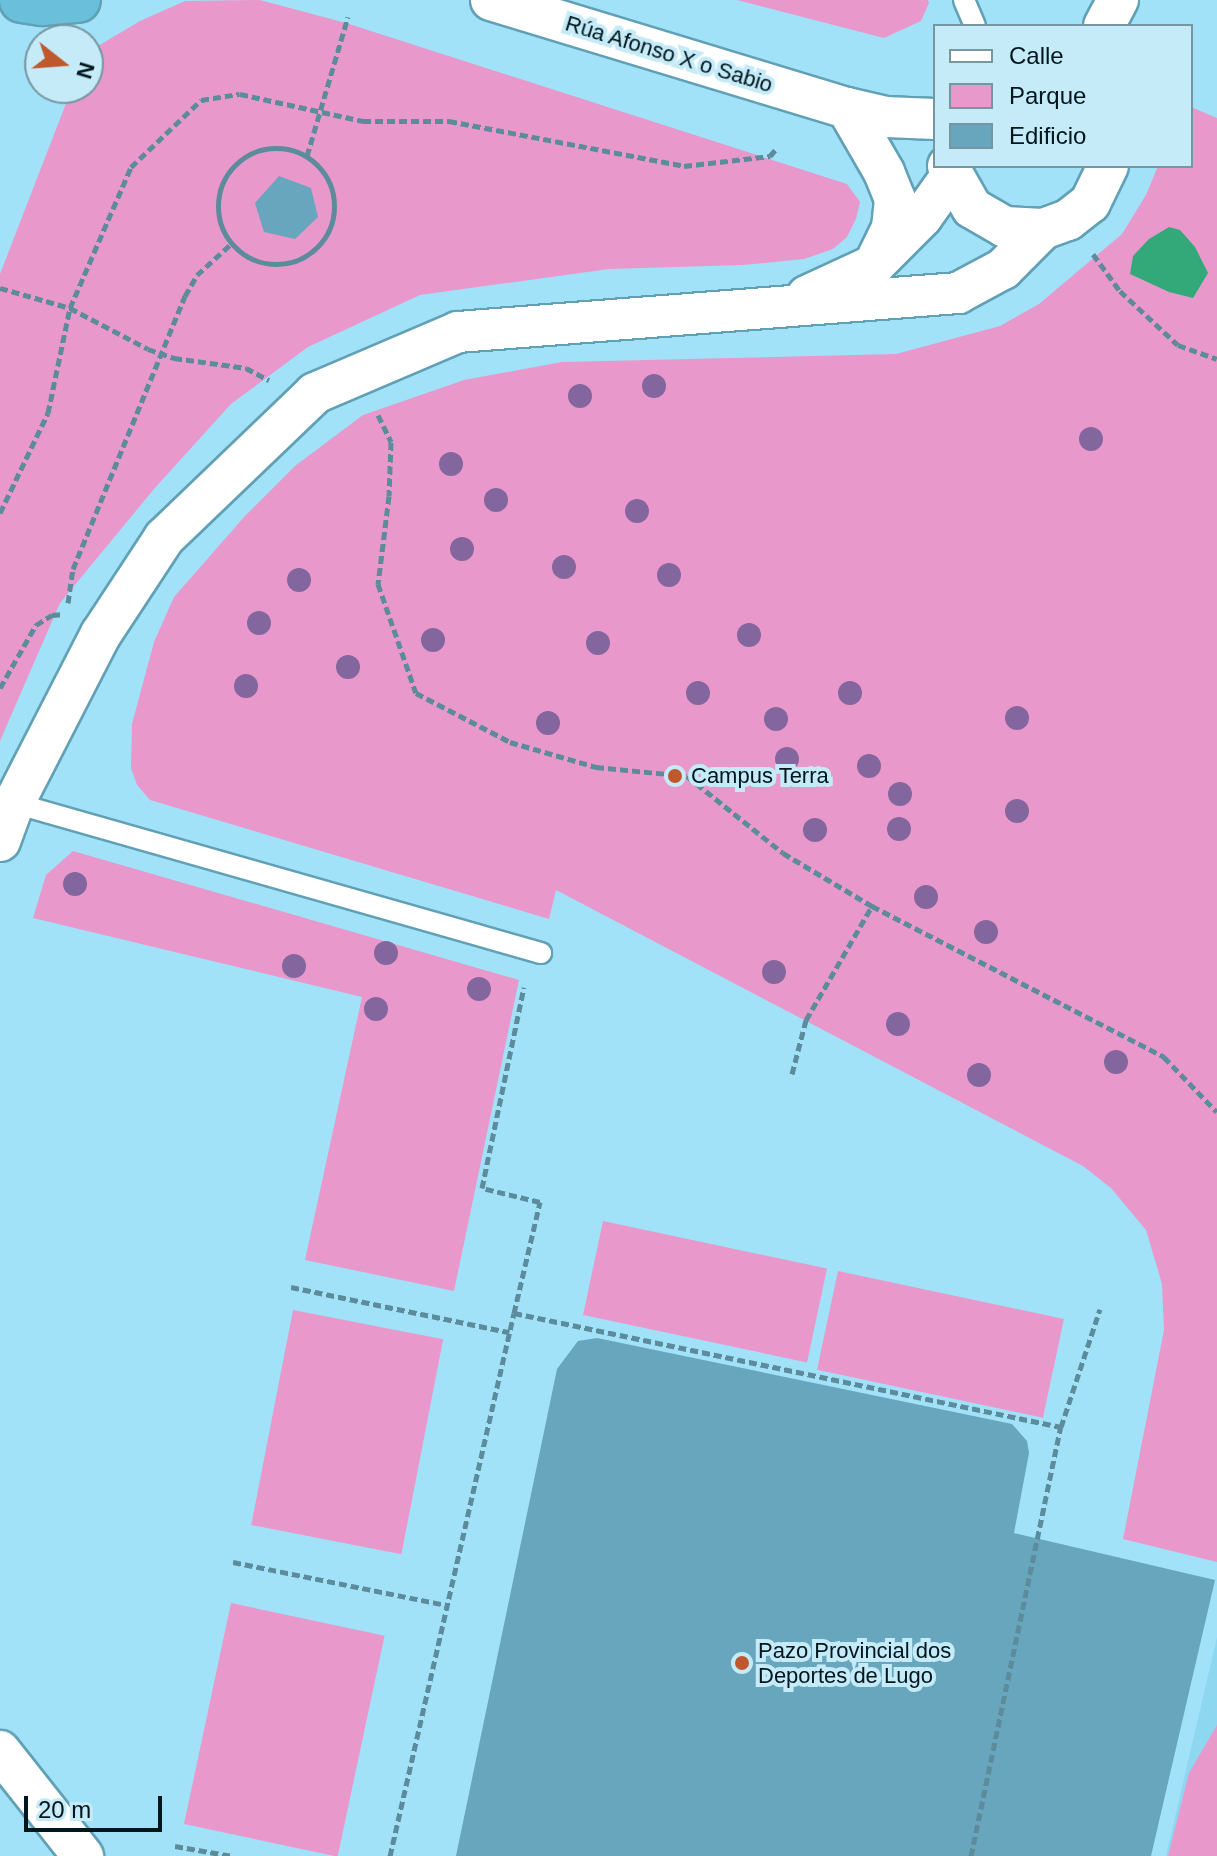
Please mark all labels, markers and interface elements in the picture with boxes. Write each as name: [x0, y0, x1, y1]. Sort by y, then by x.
street label: Rúa Afonso X o Sabio: [562, 10, 776, 98]
north arrow: [24, 24, 104, 104]
legend: [933, 24, 1193, 168]
text: Calle: [1009, 42, 1064, 69]
text: N: [71, 59, 100, 82]
text: Parque: [1009, 82, 1086, 109]
text: Edificio: [1009, 122, 1086, 149]
place label: Campus Terra: [691, 763, 829, 789]
marker: Campus Terra: [666, 767, 684, 785]
place label: Pazo Provincial dos Deportes de Lugo: [758, 1637, 951, 1688]
marker: Pazo Provincial dos Deportes de Lugo: [733, 1654, 751, 1672]
scale bar: [28, 1780, 166, 1830]
text: 20 m: [38, 1796, 91, 1823]

